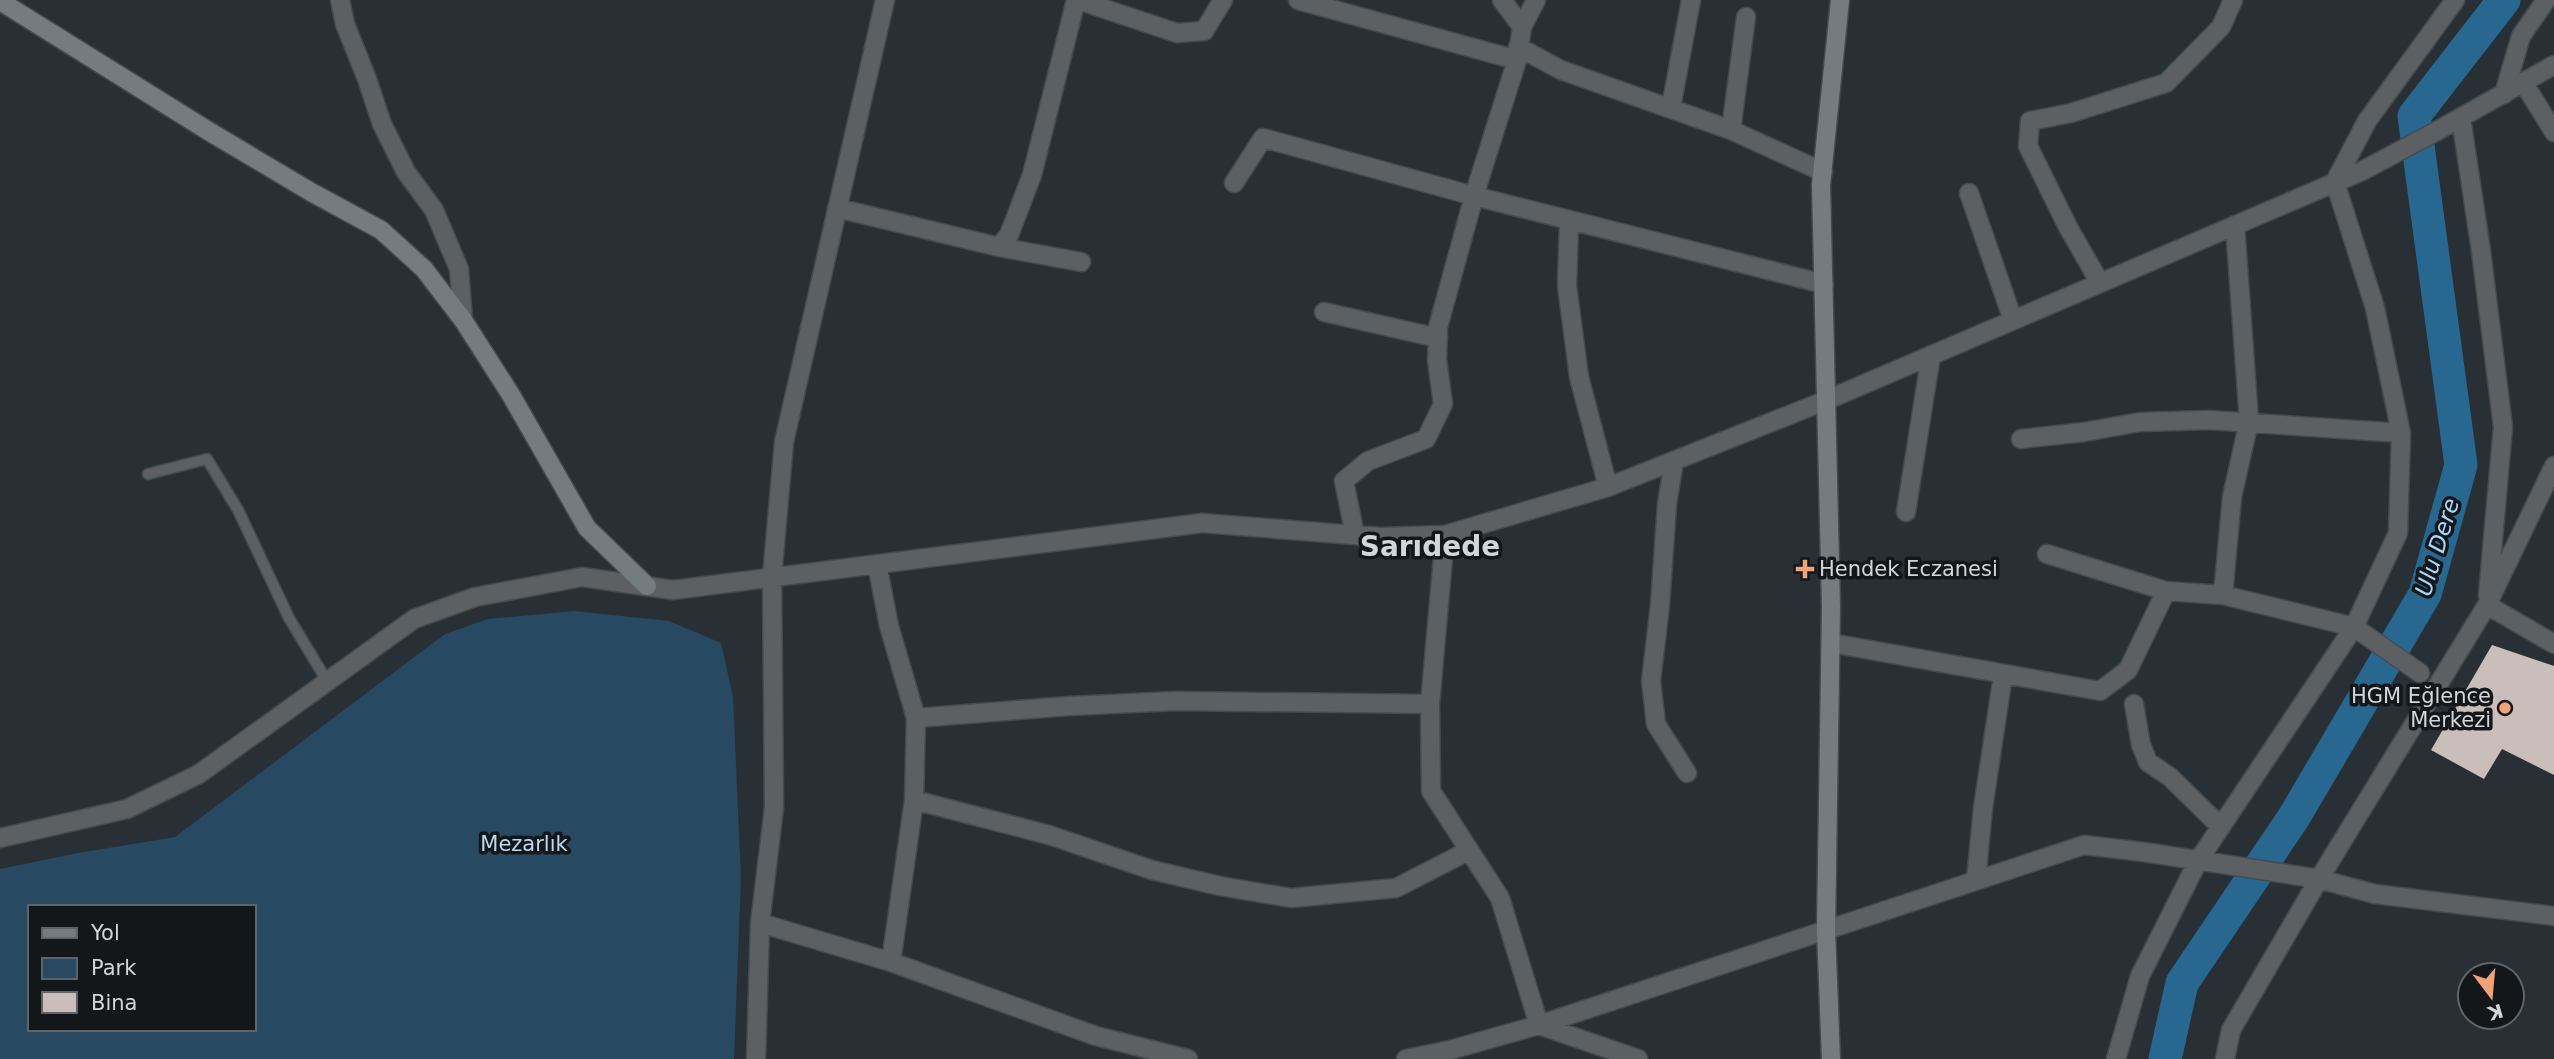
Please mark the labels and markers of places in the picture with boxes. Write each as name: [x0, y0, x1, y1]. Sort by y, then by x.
place label: Hendek Eczanesi: [1819, 557, 1998, 581]
marker: Hendek Eczanesi: [1797, 561, 1813, 577]
place label: HGM Eğlence Merkezi: [2351, 684, 2491, 732]
marker: HGM Eğlence Merkezi: [2497, 700, 2513, 716]

